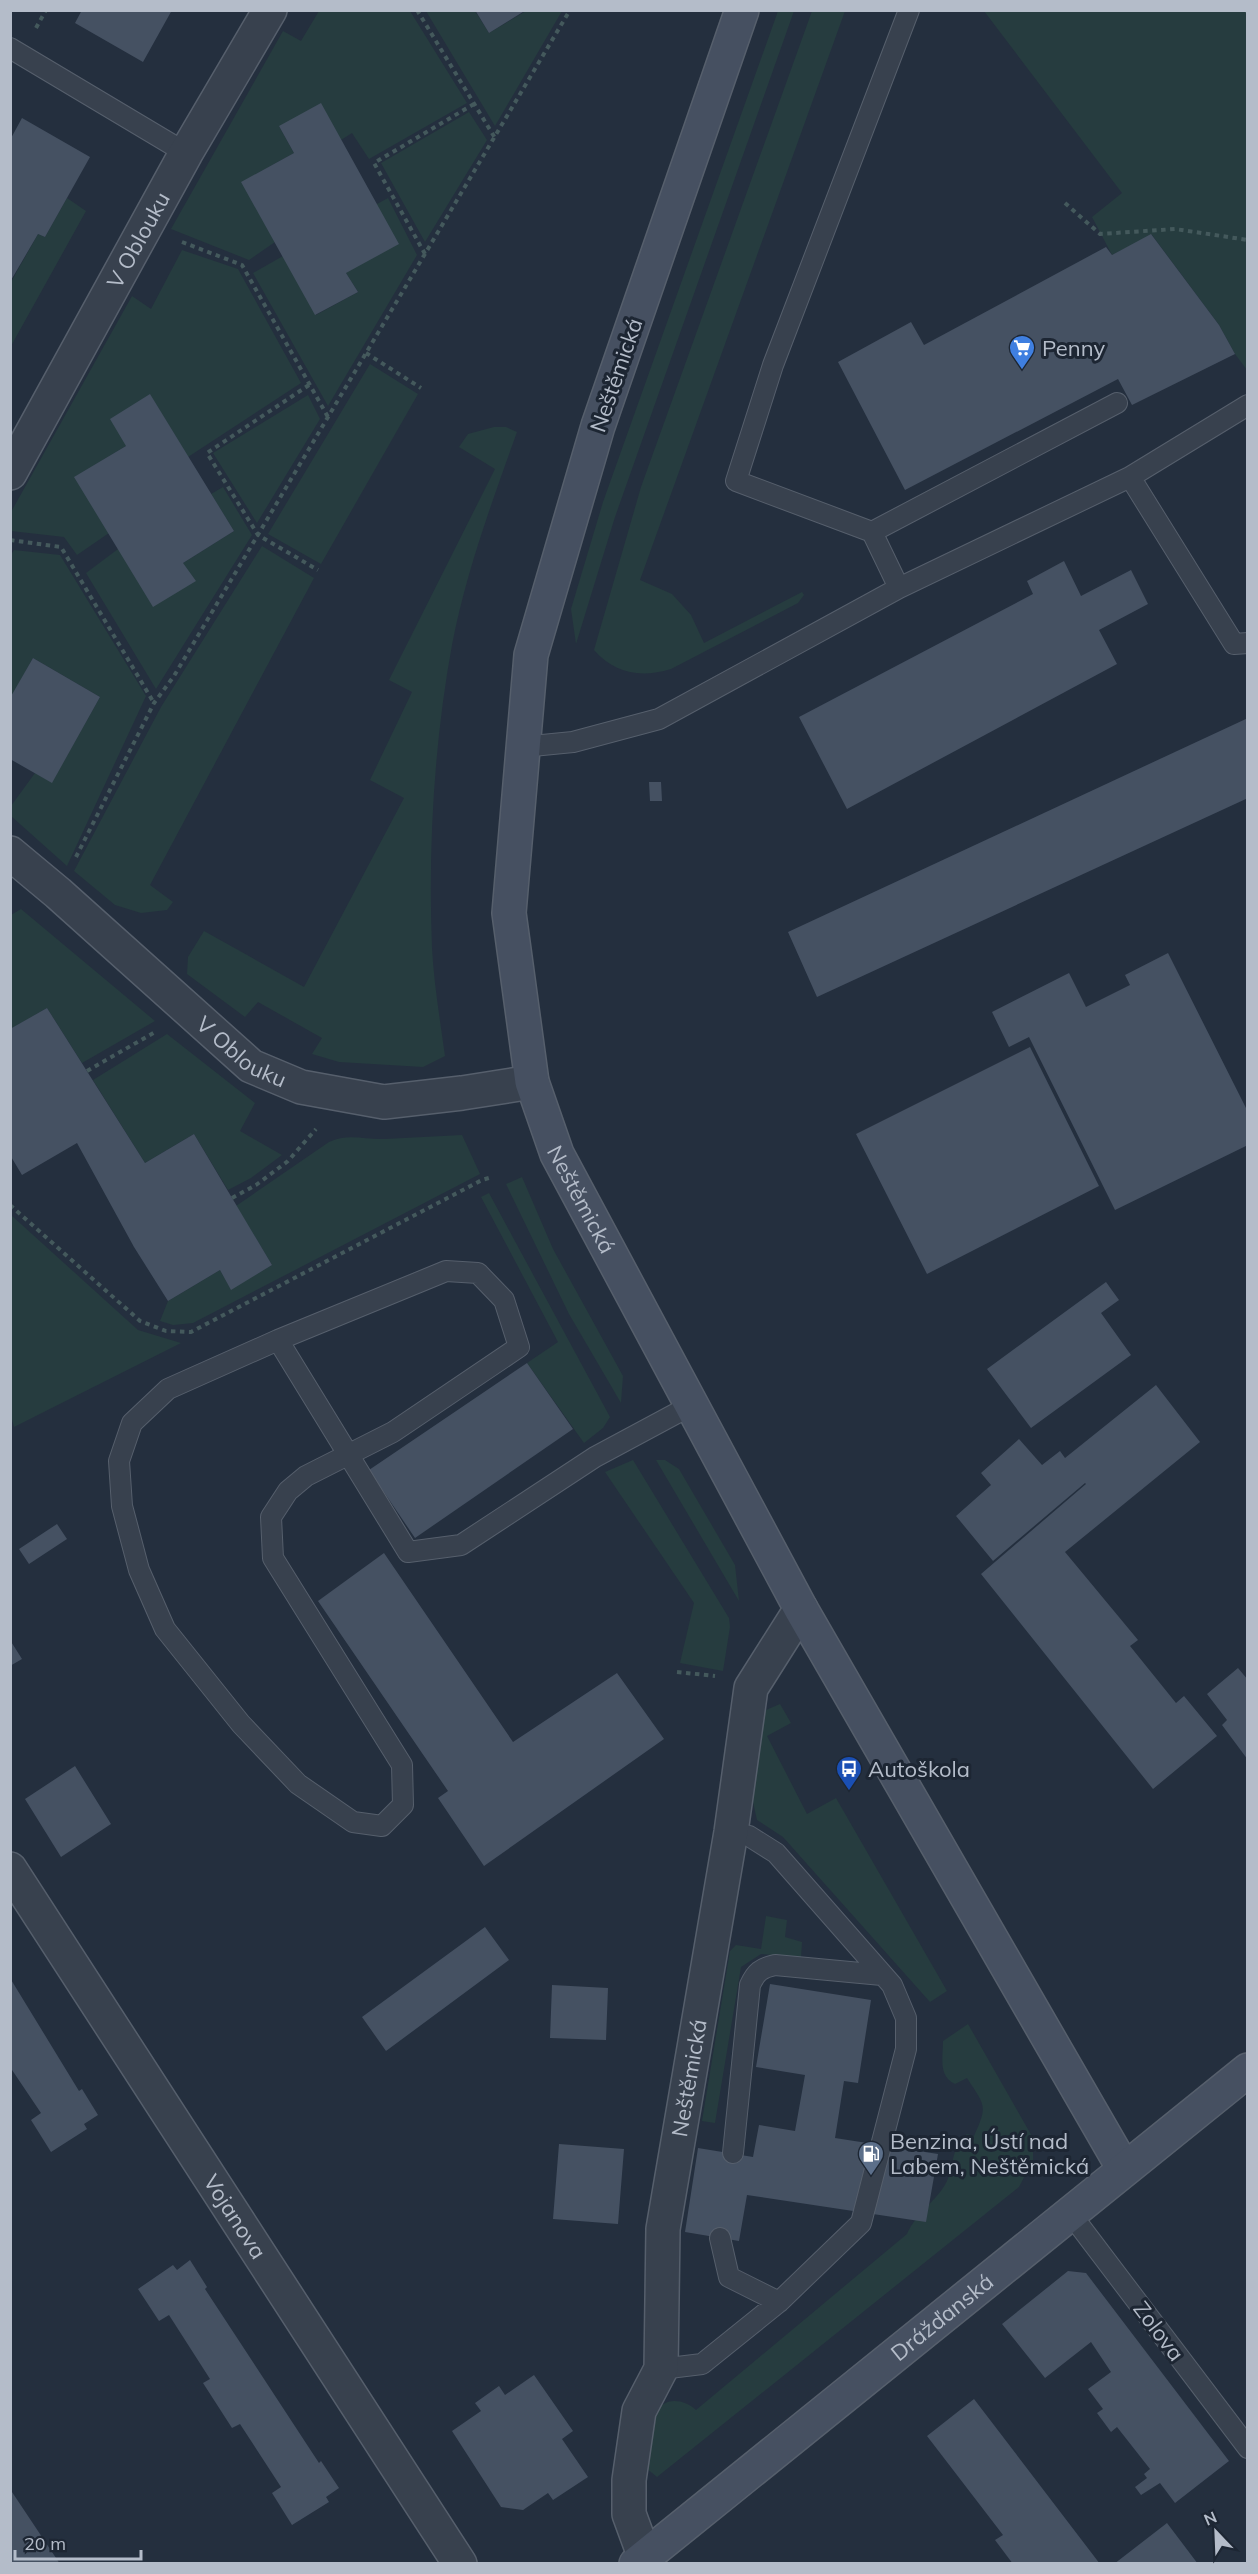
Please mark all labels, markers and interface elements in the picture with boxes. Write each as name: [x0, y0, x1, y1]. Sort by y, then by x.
street label: V Oblouku: [100, 187, 176, 293]
street label: Neštěmická: [583, 314, 649, 436]
supermarket icon: Penny: [1007, 333, 1037, 371]
place label: Penny: [1042, 334, 1105, 362]
street label: V Oblouku: [191, 1010, 291, 1093]
street label: Neštěmická: [541, 1140, 622, 1258]
bus stop icon: Autoškola: [834, 1754, 864, 1792]
place label: Autoškola: [868, 1755, 970, 1783]
street label: Neštěmická: [665, 2017, 713, 2139]
place label: Benzina, Ústí nad Labem, Neštěmická: [890, 2127, 1089, 2180]
fuel station icon: Benzina, Ústí nad Labem, Neštěmická: [856, 2139, 886, 2177]
street label: Vojanova: [197, 2169, 273, 2264]
street label: Drážďanská: [885, 2267, 999, 2367]
street label: Zolova: [1127, 2296, 1191, 2366]
north arrow: [1186, 2502, 1246, 2562]
text: N: [1201, 2507, 1220, 2530]
scale bar: [15, 2523, 141, 2561]
text: 20 m: [24, 2532, 66, 2555]

